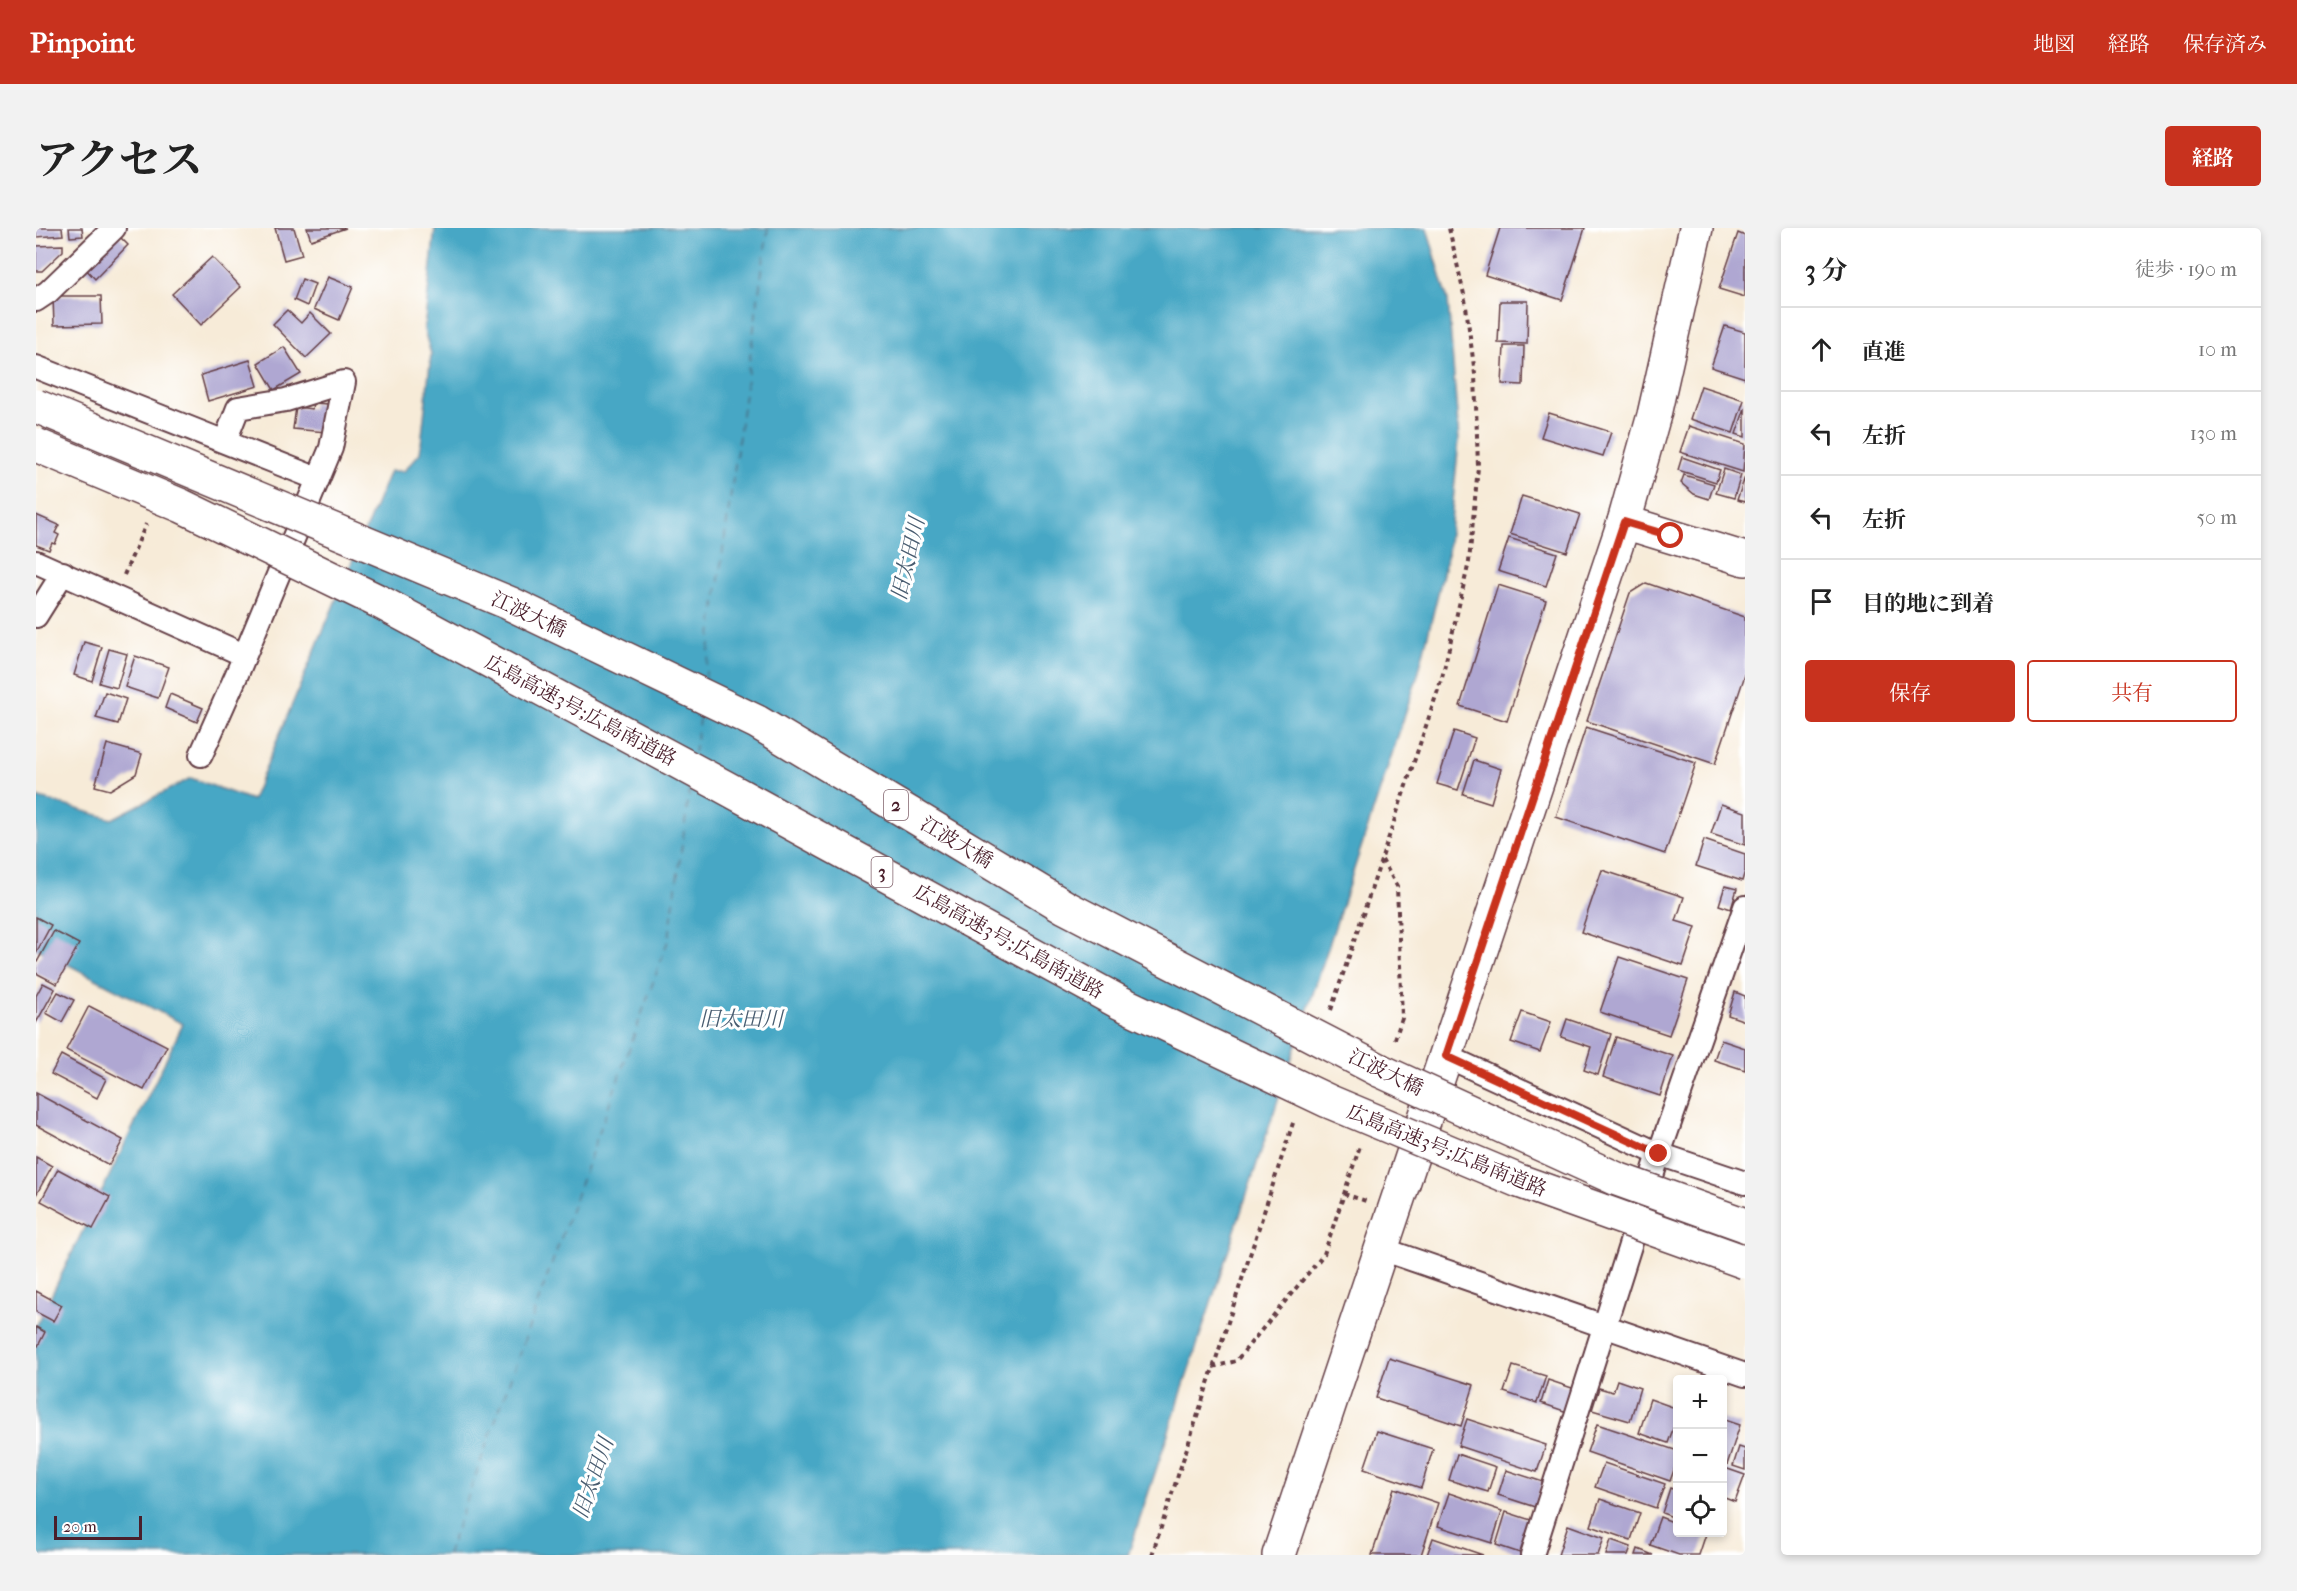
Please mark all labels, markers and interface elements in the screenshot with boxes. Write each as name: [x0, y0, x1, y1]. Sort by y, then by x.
text: Pinpoint: [30, 26, 135, 59]
text: 地図: [2033, 32, 2075, 56]
text: 経路: [2108, 32, 2150, 56]
text: 保存済み: [2183, 32, 2267, 56]
button: 経路: [2165, 126, 2261, 186]
text: アクセス: [36, 136, 203, 185]
text: 3 分: [1805, 255, 1847, 286]
text: 徒歩 · 190 m: [2135, 258, 2237, 281]
icon: ahead: [1805, 333, 1838, 366]
text: 10 m: [2198, 338, 2237, 361]
text: 直進: [1862, 339, 1906, 365]
icon: left: [1805, 417, 1838, 450]
text: 130 m: [2190, 422, 2237, 445]
text: 左折: [1862, 423, 1906, 449]
icon: left: [1805, 501, 1838, 534]
text: 50 m: [2196, 506, 2237, 529]
text: 左折: [1862, 507, 1906, 533]
water label: 旧太田川: [887, 513, 930, 603]
route start: [1657, 522, 1683, 548]
icon: arrive: [1805, 585, 1838, 618]
street label: 江波大橋: [488, 587, 570, 642]
text: 目的地に到着: [1862, 591, 1994, 617]
street label: 広島高速3号;広島南道路: [481, 650, 680, 771]
button: 保存: [1805, 660, 2015, 722]
button: 共有: [2027, 660, 2237, 722]
road number: 2: [884, 790, 908, 820]
street label: 江波大橋: [917, 812, 997, 873]
road number: 3: [872, 857, 892, 887]
street label: 広島高速3号;広島南道路: [910, 880, 1108, 1003]
water label: 旧太田川: [699, 1007, 785, 1031]
street label: 江波大橋: [1345, 1045, 1427, 1100]
street label: 広島高速3号;広島南道路: [1344, 1100, 1550, 1201]
route end: [1645, 1140, 1671, 1166]
map controls: [1673, 1375, 1727, 1537]
button: +: [1673, 1375, 1727, 1429]
button: −: [1673, 1429, 1727, 1483]
water label: 旧太田川: [568, 1432, 619, 1522]
button: locate: [1673, 1483, 1727, 1537]
scale bar: [54, 1513, 142, 1540]
text: 20 m: [63, 1517, 97, 1536]

